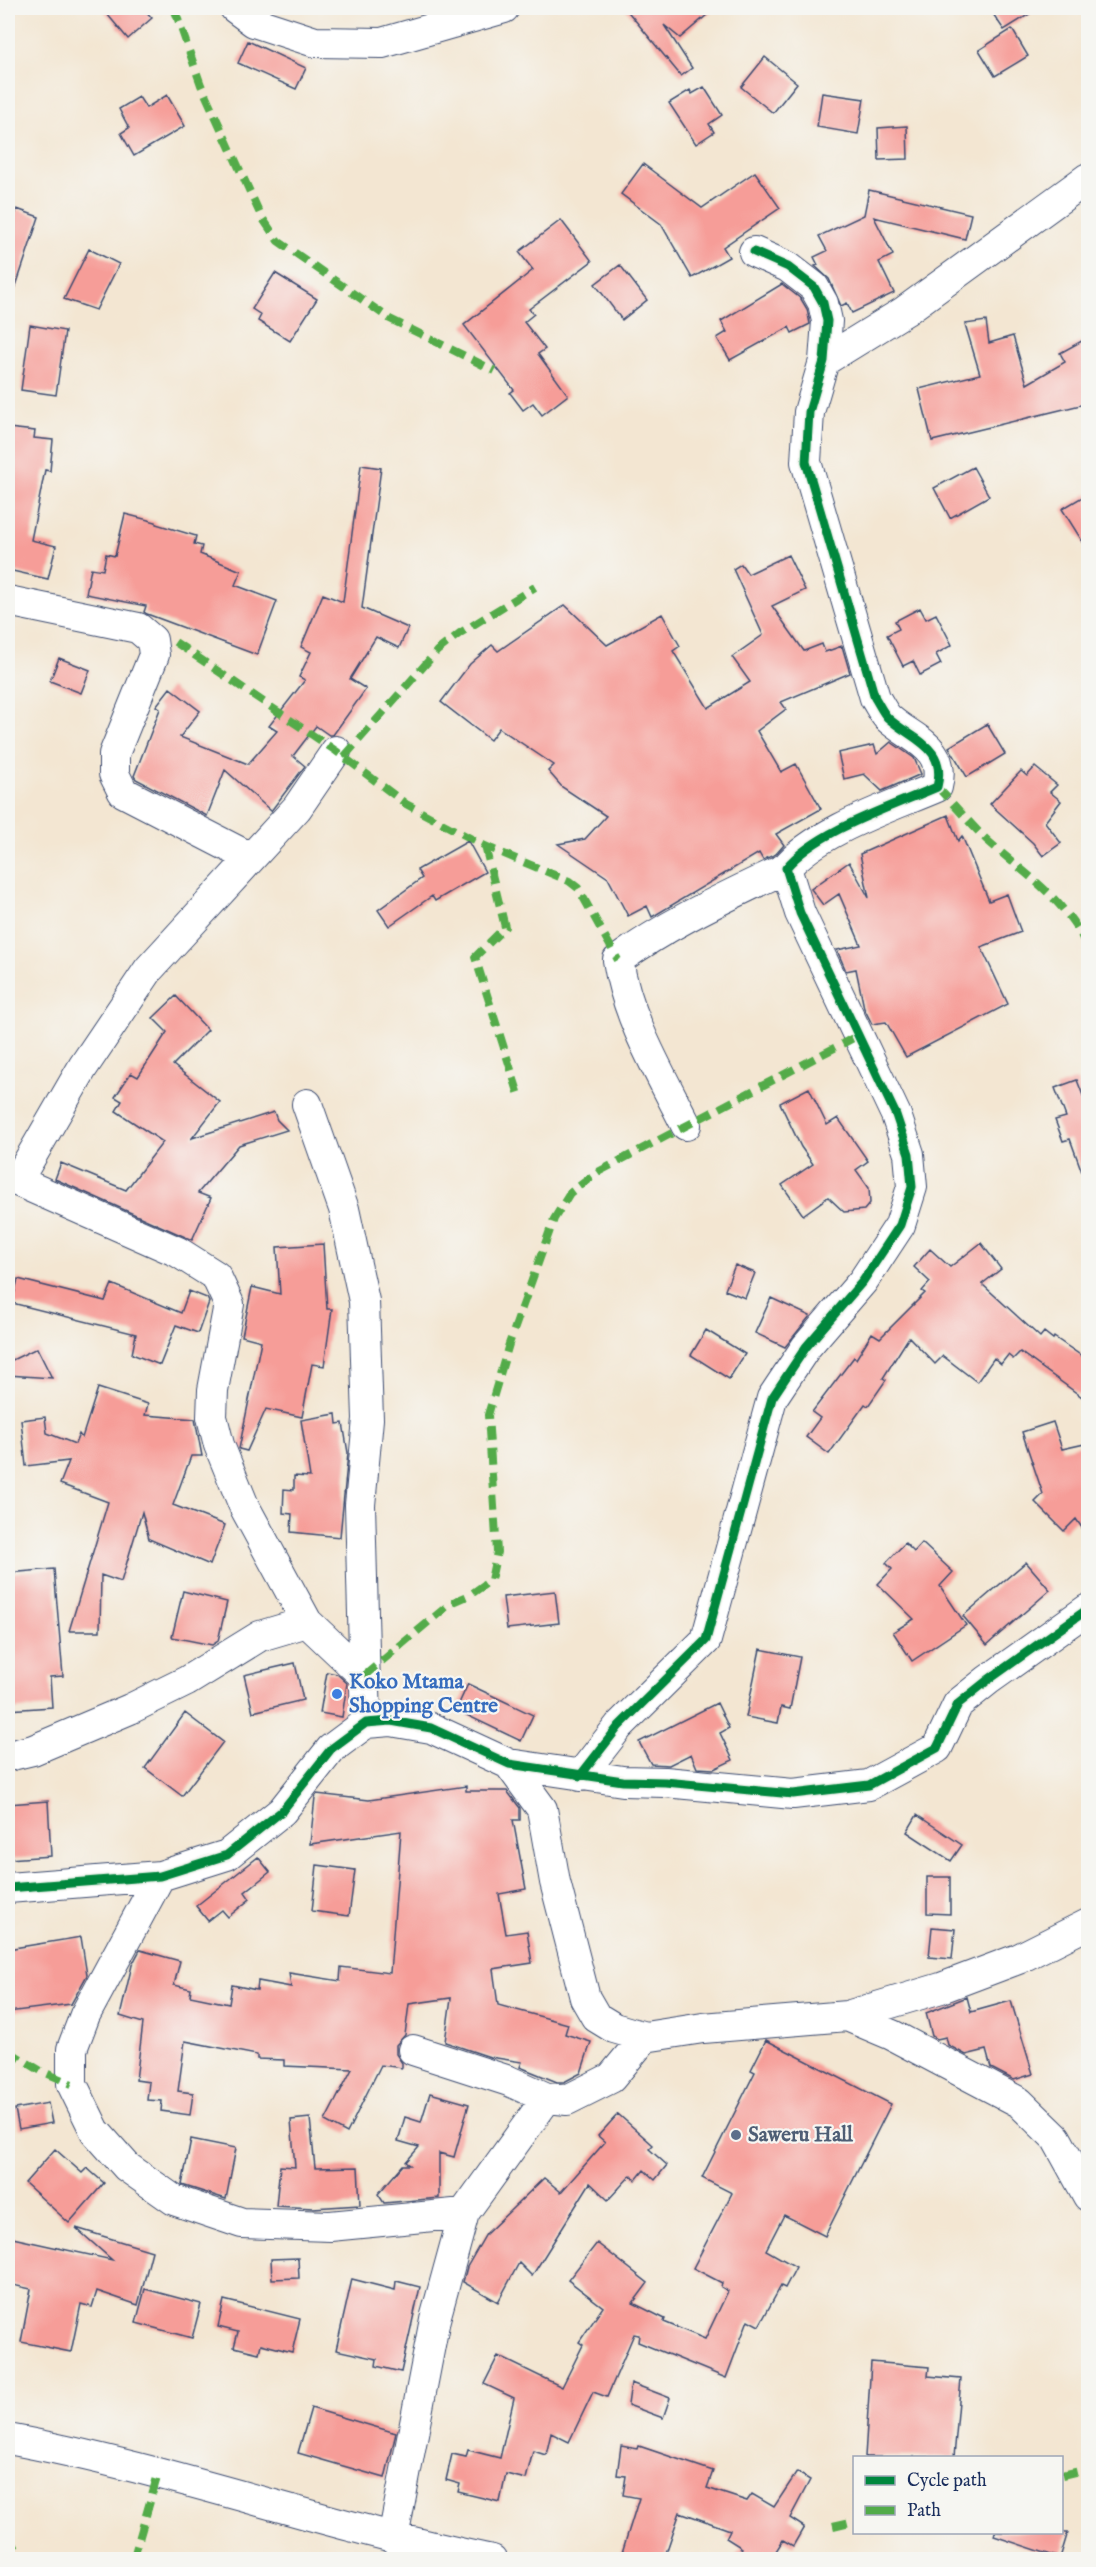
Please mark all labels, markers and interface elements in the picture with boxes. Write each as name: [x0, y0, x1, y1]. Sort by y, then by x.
place label: Koko Mtama Shopping Centre: [349, 1669, 498, 1720]
marker: Koko Mtama Shopping Centre: [330, 1687, 344, 1701]
place label: Saweru Hall: [748, 2122, 854, 2149]
marker: Saweru Hall: [729, 2128, 743, 2142]
legend: [853, 2456, 1063, 2534]
text: Cycle path: [907, 2470, 987, 2493]
text: Path: [907, 2500, 941, 2523]

